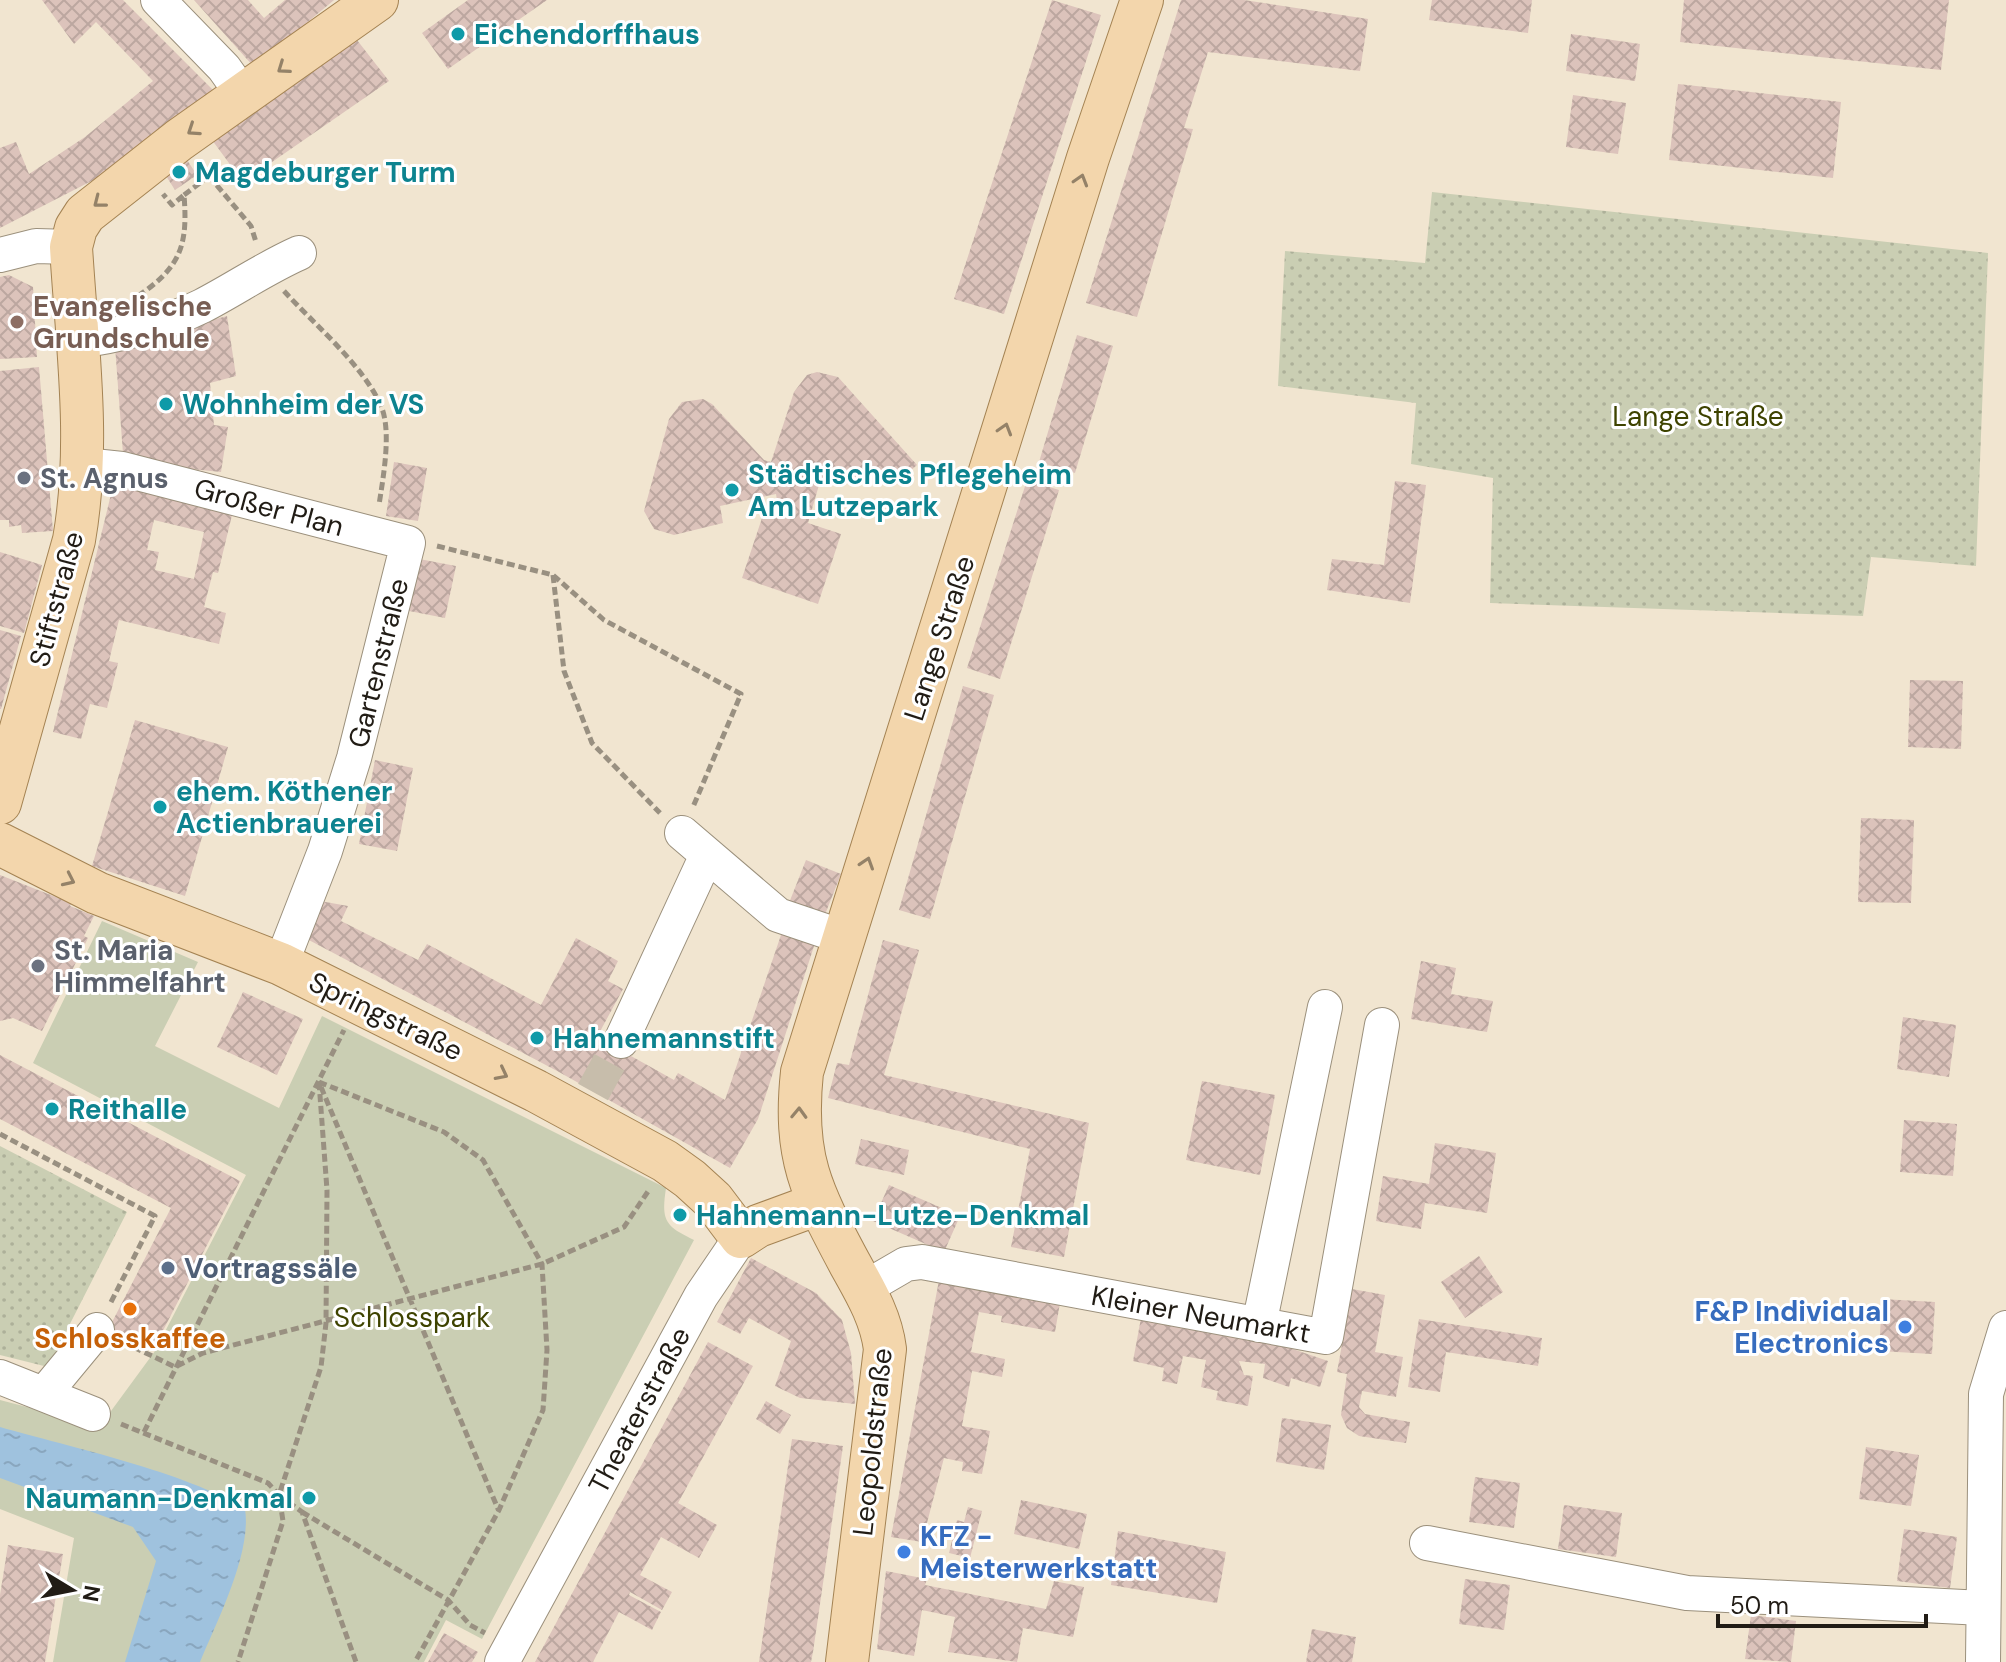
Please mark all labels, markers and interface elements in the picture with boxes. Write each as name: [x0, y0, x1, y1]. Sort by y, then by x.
place label: Eichendorffhaus: [474, 16, 700, 53]
marker: Eichendorffhaus: [449, 25, 467, 43]
one-way arrow: [278, 58, 292, 72]
one-way arrow: [187, 120, 201, 135]
place label: Magdeburger Turm: [195, 154, 456, 191]
marker: Magdeburger Turm: [170, 163, 188, 181]
one-way arrow: [1072, 174, 1088, 188]
one-way arrow: [94, 192, 108, 207]
place label: Evangelische Grundschule: [33, 288, 212, 357]
marker: Evangelische Grundschule: [8, 313, 26, 331]
place label: Wohnheim der VS: [182, 386, 424, 423]
marker: Wohnheim der VS: [157, 395, 175, 413]
park label: Lange Straße: [1612, 398, 1784, 435]
one-way arrow: [996, 422, 1012, 436]
place label: Städtisches Pflegeheim Am Lutzepark: [748, 456, 1072, 525]
place label: St. Agnus: [40, 460, 169, 497]
marker: St. Agnus: [15, 469, 33, 487]
street label: Großer Plan: [190, 470, 348, 545]
marker: Städtisches Pflegeheim Am Lutzepark: [723, 481, 741, 499]
street label: Stiftstraße: [21, 527, 92, 671]
street label: Lange Straße: [895, 551, 984, 725]
street label: Gartenstraße: [340, 575, 417, 752]
place label: ehem. Köthener Actienbrauerei: [176, 773, 392, 842]
marker: ehem. Köthener Actienbrauerei: [151, 798, 169, 816]
one-way arrow: [858, 857, 874, 871]
one-way arrow: [60, 870, 75, 886]
place label: St. Maria Himmelfahrt: [54, 932, 226, 1001]
marker: St. Maria Himmelfahrt: [29, 957, 47, 975]
street label: Springstraße: [303, 963, 469, 1070]
place label: Hahnemannstift: [553, 1020, 775, 1057]
marker: Hahnemannstift: [528, 1029, 546, 1047]
one-way arrow: [493, 1064, 508, 1079]
place label: Reithalle: [68, 1091, 187, 1128]
marker: Reithalle: [43, 1100, 61, 1118]
one-way arrow: [790, 1106, 807, 1119]
place label: Hahnemann-Lutze-Denkmal: [696, 1197, 1089, 1234]
marker: Hahnemann-Lutze-Denkmal: [671, 1206, 689, 1224]
place label: Vortragssäle: [184, 1250, 358, 1287]
marker: Vortragssäle: [159, 1259, 177, 1277]
street label: Kleiner Neumarkt: [1088, 1277, 1313, 1352]
place label: F&P Individual Electronics: [1694, 1293, 1889, 1362]
park label: Schlosspark: [334, 1299, 490, 1336]
marker: Schlosskaffee: [121, 1300, 139, 1318]
marker: F&P Individual Electronics: [1896, 1318, 1914, 1336]
place label: Schlosskaffee: [34, 1320, 226, 1357]
street label: Theaterstraße: [580, 1321, 699, 1500]
street label: Leopoldstraße: [844, 1346, 901, 1538]
place label: Naumann-Denkmal: [25, 1480, 293, 1517]
marker: Naumann-Denkmal: [300, 1489, 318, 1507]
place label: KFZ - Meisterwerkstatt: [920, 1518, 1157, 1587]
marker: KFZ - Meisterwerkstatt: [895, 1543, 913, 1561]
north arrow: [32, 1550, 112, 1630]
scale bar: [1718, 1578, 1926, 1628]
text: N: [76, 1583, 107, 1604]
text: 50 m: [1730, 1590, 1789, 1621]

